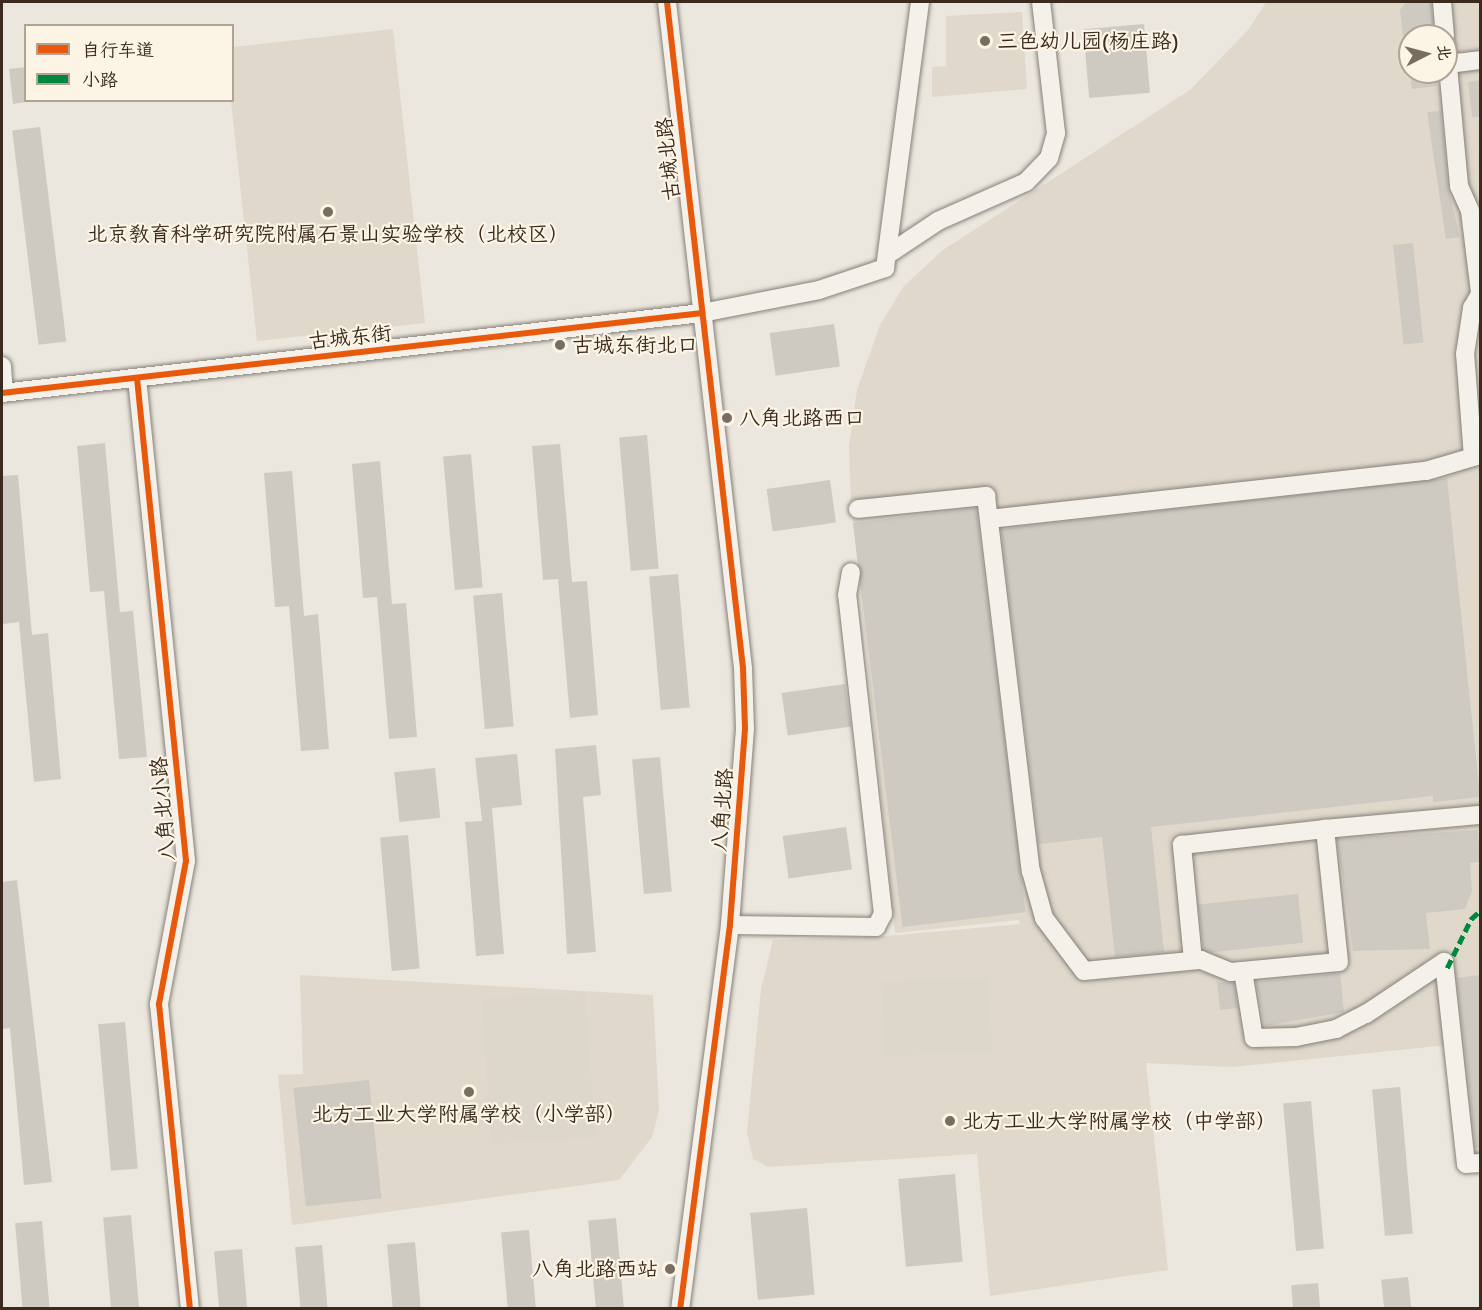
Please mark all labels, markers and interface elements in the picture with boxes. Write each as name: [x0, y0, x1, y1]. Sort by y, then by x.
legend: [24, 24, 234, 102]
north arrow: [1398, 24, 1458, 84]
place label: 三色幼儿园(杨庄路): [997, 28, 1179, 54]
marker: 三色幼儿园(杨庄路): [978, 34, 992, 48]
text: 自行车道: [82, 39, 154, 61]
text: 北: [1434, 43, 1455, 61]
text: 小路: [82, 69, 118, 91]
street label: 古城北路: [651, 116, 685, 202]
marker: 北京教育科学研究院附属石景山实验学校（北校区）: [321, 205, 335, 219]
place label: 北京教育科学研究院附属石景山实验学校（北校区）: [87, 221, 569, 247]
street label: 古城东街: [307, 320, 393, 354]
place label: 古城东街北口: [572, 332, 698, 358]
marker: 古城东街北口: [553, 338, 567, 352]
place label: 八角北路西口: [739, 405, 865, 431]
marker: 八角北路西口: [720, 411, 734, 425]
street label: 八角北小路: [146, 756, 180, 862]
street label: 八角北路: [707, 767, 737, 853]
marker: 北方工业大学附属学校（小学部）: [462, 1085, 476, 1099]
place label: 北方工业大学附属学校（小学部）: [312, 1101, 626, 1127]
place label: 北方工业大学附属学校（中学部）: [962, 1108, 1277, 1134]
marker: 北方工业大学附属学校（中学部）: [943, 1114, 957, 1128]
place label: 八角北路西站: [532, 1256, 658, 1282]
marker: 八角北路西站: [663, 1262, 677, 1276]

